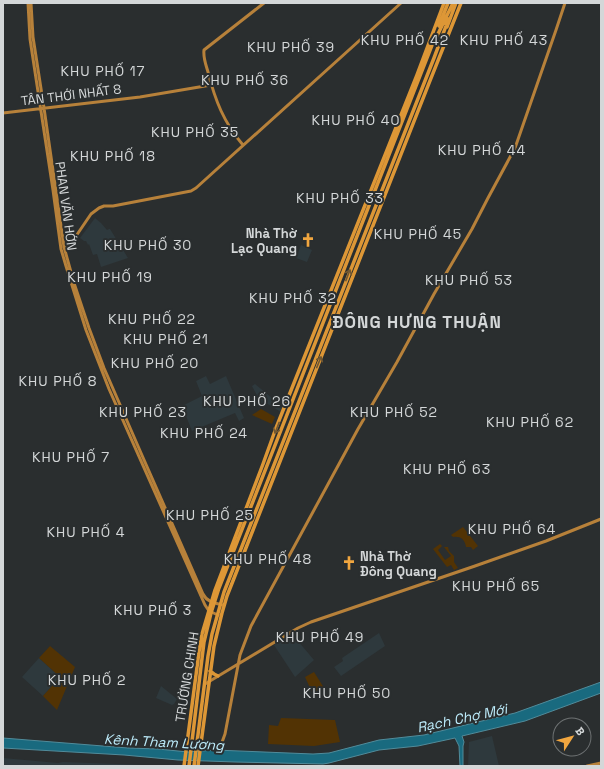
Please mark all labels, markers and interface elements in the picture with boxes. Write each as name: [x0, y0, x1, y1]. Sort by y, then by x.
district label: KHU PHỐ 42: [361, 31, 449, 49]
district label: KHU PHỐ 43: [460, 31, 548, 49]
district label: KHU PHỐ 39: [247, 38, 335, 56]
district label: KHU PHỐ 17: [61, 62, 145, 80]
district label: KHU PHỐ 36: [201, 71, 289, 89]
street label: TÂN THỚI NHẤT 8: [20, 79, 122, 110]
district label: KHU PHỐ 40: [312, 111, 400, 129]
district label: KHU PHỐ 35: [151, 123, 239, 141]
district label: KHU PHỐ 44: [438, 141, 526, 159]
district label: KHU PHỐ 18: [70, 147, 156, 165]
street label: PHAN VĂN HỚN: [51, 160, 81, 252]
district label: KHU PHỐ 33: [296, 189, 384, 207]
place label: Nhà Thờ Lạc Quang: [231, 225, 298, 257]
district label: KHU PHỐ 45: [374, 225, 462, 243]
church icon: Nhà Thờ Lạc Quang: [300, 232, 316, 248]
district label: KHU PHỐ 30: [104, 236, 192, 254]
district label: KHU PHỐ 19: [67, 268, 153, 286]
one-way arrow: [344, 270, 352, 282]
district label: KHU PHỐ 53: [425, 271, 513, 289]
district label: KHU PHỐ 32: [249, 289, 337, 307]
district label: KHU PHỐ 22: [108, 310, 196, 328]
district label: ĐÔNG HƯNG THUẬN: [332, 311, 502, 333]
district label: KHU PHỐ 21: [123, 330, 209, 348]
district label: KHU PHỐ 20: [111, 354, 199, 372]
one-way arrow: [316, 357, 324, 369]
district label: KHU PHỐ 8: [19, 372, 97, 390]
district label: KHU PHỐ 26: [203, 392, 291, 410]
district label: KHU PHỐ 23: [99, 403, 187, 421]
district label: KHU PHỐ 52: [350, 403, 438, 421]
district label: KHU PHỐ 62: [486, 413, 574, 431]
one-way arrow: [272, 421, 280, 433]
district label: KHU PHỐ 24: [160, 424, 248, 442]
district label: KHU PHỐ 7: [32, 448, 110, 466]
district label: KHU PHỐ 63: [403, 460, 491, 478]
district label: KHU PHỐ 25: [166, 506, 254, 524]
district label: KHU PHỐ 64: [468, 520, 556, 538]
district label: KHU PHỐ 4: [47, 523, 125, 541]
place label: Nhà Thờ Đông Quang: [360, 548, 437, 580]
district label: KHU PHỐ 48: [224, 550, 312, 568]
church icon: Nhà Thờ Đông Quang: [341, 555, 357, 571]
district label: KHU PHỐ 65: [452, 577, 540, 595]
district label: KHU PHỐ 3: [114, 601, 192, 619]
district label: KHU PHỐ 49: [276, 628, 364, 646]
street label: TRƯỜNG CHINH: [171, 631, 203, 723]
district label: KHU PHỐ 2: [48, 671, 126, 689]
district label: KHU PHỐ 50: [303, 684, 391, 702]
water label: Rạch Chợ Mới: [415, 699, 510, 736]
north arrow: [552, 717, 592, 757]
text: B: [572, 724, 588, 738]
water label: Kênh Tham Lương: [103, 730, 226, 754]

